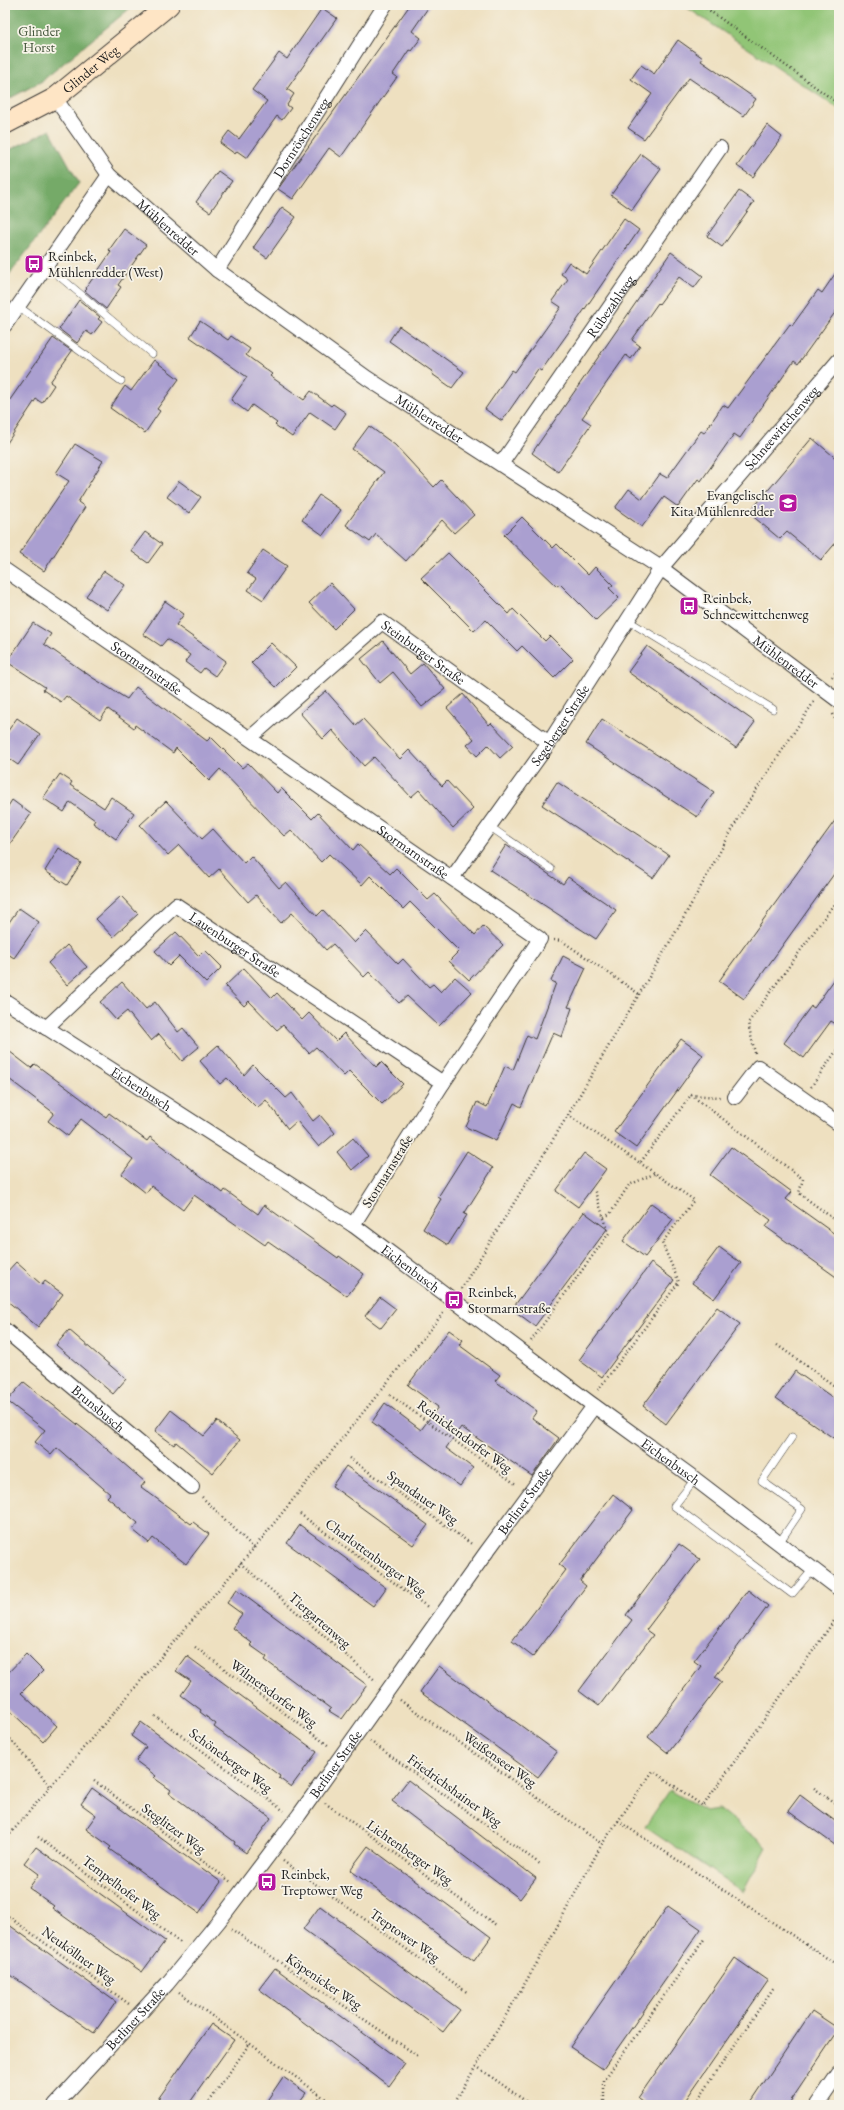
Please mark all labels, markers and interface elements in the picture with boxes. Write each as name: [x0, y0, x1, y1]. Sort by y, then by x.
park label: Glinder Horst: [18, 22, 60, 56]
street label: Glinder Weg: [59, 40, 123, 97]
street label: Dornröschenweg: [269, 93, 334, 181]
street label: Mühlenredder: [133, 195, 204, 260]
place label: Reinbek, Mühlenredder (West): [48, 247, 163, 281]
bus stop icon: Reinbek, Mühlenredder (West): [23, 253, 45, 275]
street label: Rübezahlweg: [582, 271, 639, 341]
street label: Schneewittchenweg: [740, 381, 823, 473]
street label: Mühlenredder: [392, 390, 467, 447]
place label: Evangelische Kita Mühlenredder: [671, 486, 775, 520]
school or university icon: Evangelische Kita Mühlenredder: [777, 492, 799, 514]
place label: Reinbek, Schneewittchenweg: [703, 589, 810, 623]
bus stop icon: Reinbek, Schneewittchenweg: [678, 595, 700, 617]
street label: Steinburger Straße: [378, 616, 469, 689]
street label: Mühlenredder: [750, 631, 823, 692]
street label: Stormarnstraße: [107, 637, 186, 699]
street label: Segeberger Straße: [526, 681, 593, 769]
street label: Stormarnstraße: [374, 821, 453, 883]
street label: Lauenburger Straße: [186, 907, 285, 982]
street label: Eichenbusch: [107, 1062, 175, 1115]
street label: Stormarnstraße: [357, 1131, 417, 1211]
street label: Eichenbusch: [378, 1240, 444, 1296]
place label: Reinbek, Stormarnstraße: [468, 1283, 551, 1317]
bus stop icon: Reinbek, Stormarnstraße: [443, 1289, 465, 1311]
street label: Brunsbusch: [68, 1381, 129, 1436]
street label: Reinickendorfer Weg: [414, 1395, 517, 1477]
street label: Eichenbusch: [638, 1434, 704, 1489]
street label: Berliner Straße: [493, 1463, 555, 1538]
street label: Spandauer Weg: [384, 1466, 463, 1529]
street label: Charlottenburger Weg: [322, 1514, 431, 1600]
street label: Tiergartenweg: [285, 1588, 356, 1653]
street label: Wilmersdorfer Weg: [227, 1655, 322, 1731]
street label: Schöneberger Weg: [186, 1724, 277, 1797]
street label: Berliner Straße: [305, 1726, 366, 1802]
street label: Weißenseer Weg: [460, 1727, 541, 1792]
street label: Friedrichshainer Weg: [404, 1750, 507, 1831]
street label: Steglitzer Weg: [138, 1799, 210, 1858]
street label: Lichtenberger Weg: [363, 1816, 457, 1889]
street label: Tempelhofer Weg: [79, 1851, 166, 1923]
place label: Reinbek, Treptower Weg: [281, 1865, 364, 1899]
bus stop icon: Reinbek, Treptower Weg: [256, 1871, 278, 1893]
street label: Treptower Weg: [366, 1904, 444, 1966]
street label: Neuköllner Weg: [38, 1922, 120, 1988]
street label: Köpenicker Weg: [282, 1949, 366, 2014]
street label: Berliner Straße: [102, 1983, 169, 2054]

